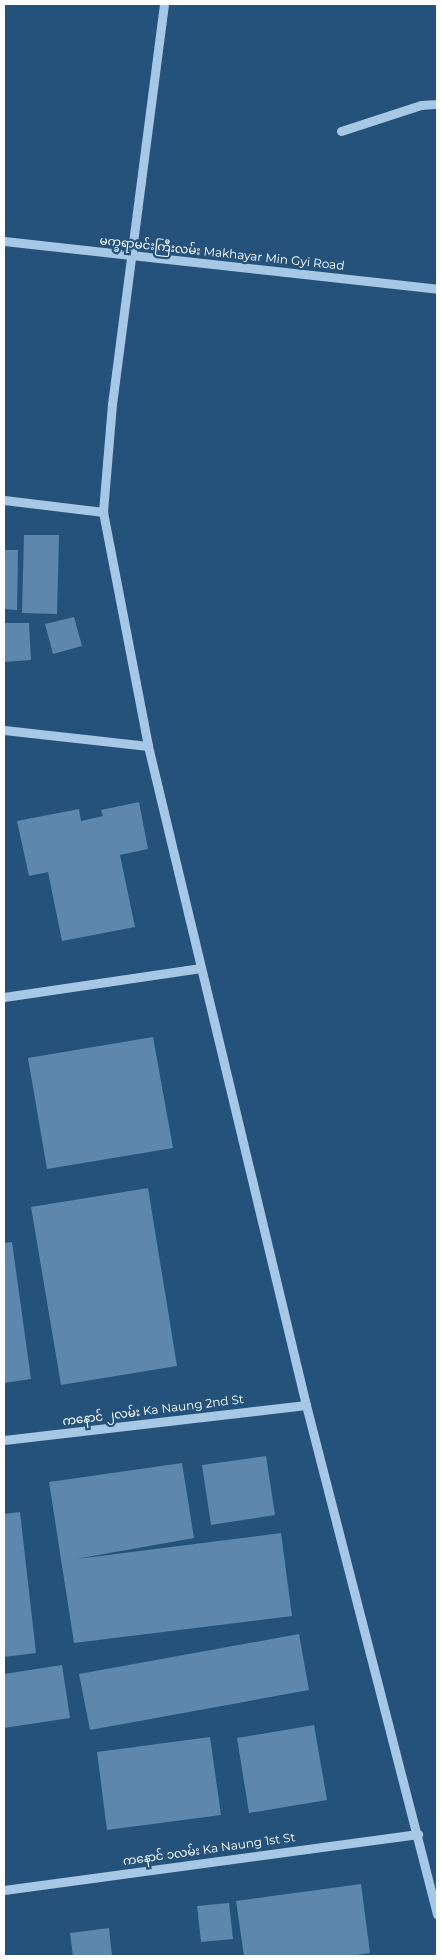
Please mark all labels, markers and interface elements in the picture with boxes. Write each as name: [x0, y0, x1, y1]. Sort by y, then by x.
street label: မက္ခရာမင်းကြီးလမ်း Makhayar Min Gyi Road: [99, 233, 345, 273]
street label: ကနောင် ၂လမ်း Ka Naung 2nd St: [62, 1392, 244, 1428]
street label: ကနောင် ၁လမ်း Ka Naung 1st St: [122, 1830, 296, 1868]

